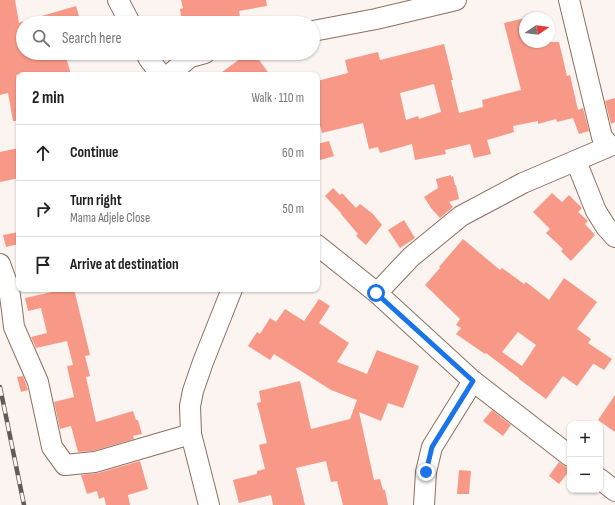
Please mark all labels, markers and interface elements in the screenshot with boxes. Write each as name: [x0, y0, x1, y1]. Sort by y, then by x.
north arrow: [519, 12, 555, 48]
search box: [16, 16, 320, 60]
icon: search: [30, 27, 52, 49]
text: Search here: [62, 29, 122, 48]
text: 2 min: [32, 88, 64, 108]
text: Walk · 110 m: [251, 90, 304, 106]
icon: ahead: [32, 142, 54, 164]
text: Continue: [70, 143, 119, 162]
text: 60 m: [282, 145, 304, 161]
text: Turn right: [70, 191, 122, 210]
icon: right: [32, 198, 54, 220]
text: 50 m: [283, 201, 304, 217]
text: Mama Adjele Close: [70, 210, 150, 226]
icon: arrive: [32, 254, 54, 276]
text: Arrive at destination: [70, 255, 179, 274]
route start: [367, 284, 385, 302]
map controls: [567, 421, 603, 493]
button: +: [567, 421, 603, 457]
button: −: [567, 457, 603, 493]
route end: [417, 463, 435, 481]

